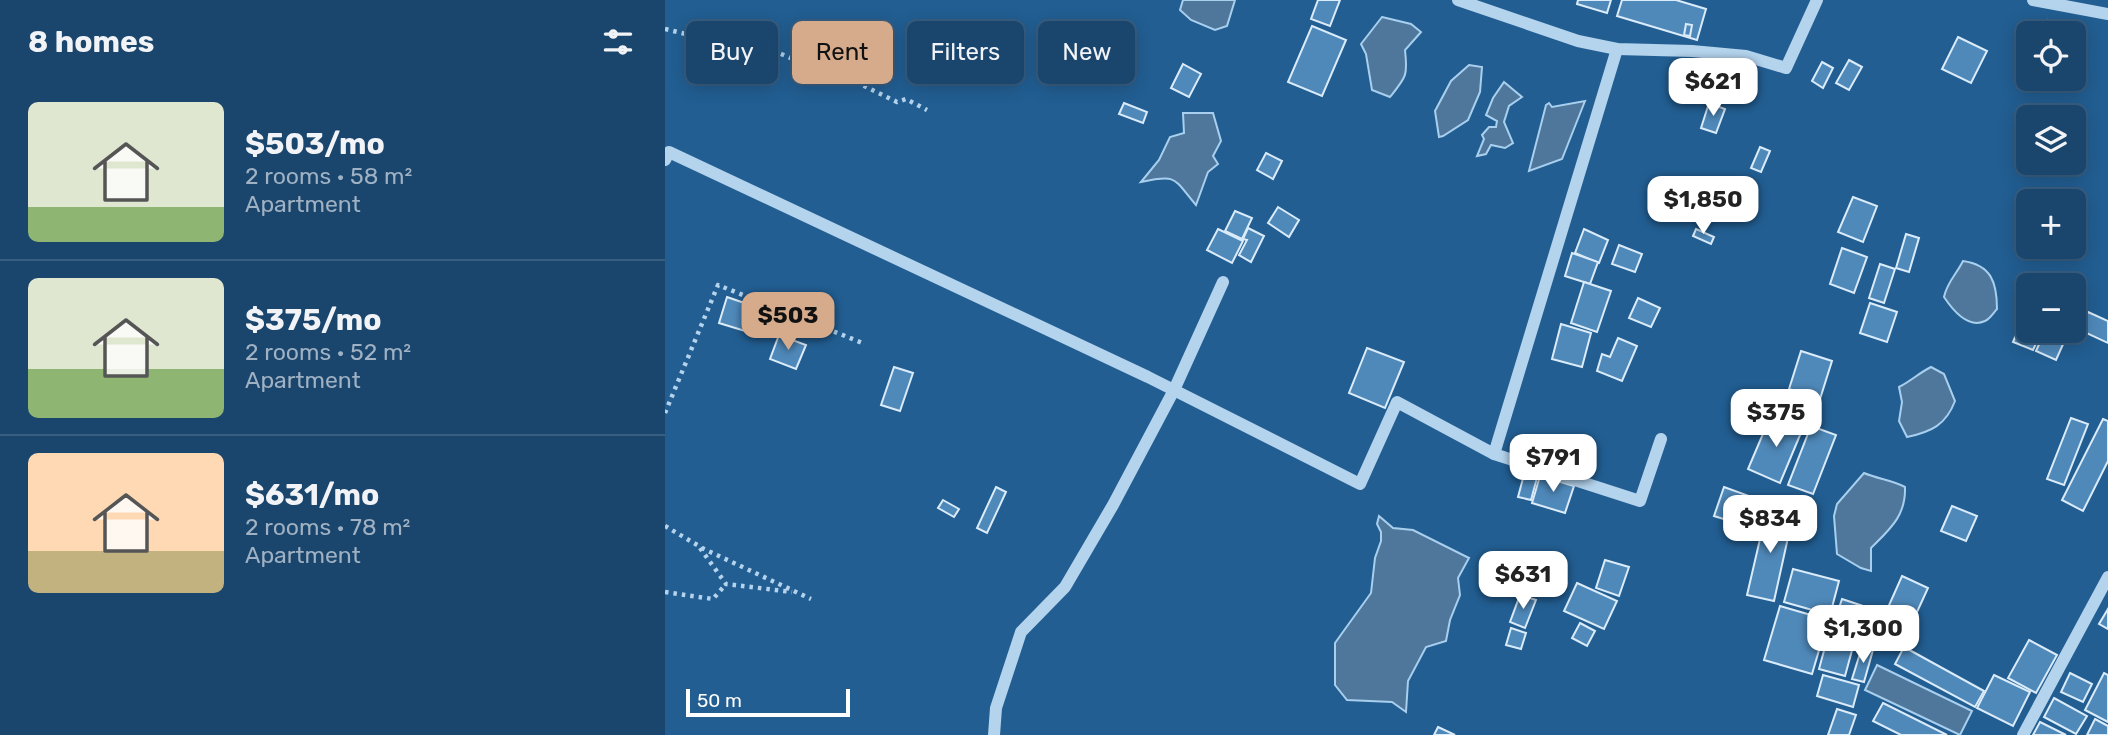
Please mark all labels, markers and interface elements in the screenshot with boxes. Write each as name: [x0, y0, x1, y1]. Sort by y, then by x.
chip: Buy: [686, 21, 778, 84]
chip: Rent: [792, 21, 893, 84]
chip: Filters: [907, 21, 1024, 84]
chip: New: [1038, 21, 1135, 84]
map controls: [2016, 21, 2086, 343]
button: locate: [2016, 21, 2086, 91]
icon: filters: [599, 23, 637, 61]
text: 8 homes: [28, 24, 154, 60]
pin: $621: [1672, 58, 1754, 118]
text: $621: [1685, 67, 1741, 95]
button: layers: [2016, 105, 2086, 175]
text: $503/mo: [245, 126, 385, 162]
icon: home: [84, 130, 168, 214]
text: 2 rooms · 58 m²: [245, 162, 412, 190]
pin: $1,850: [1646, 176, 1760, 236]
text: $1,850: [1663, 185, 1743, 213]
button: +: [2016, 189, 2086, 259]
text: Apartment: [245, 190, 361, 218]
button: −: [2016, 273, 2086, 343]
pin: $503: [747, 292, 829, 352]
text: $503: [757, 301, 819, 329]
text: $375/mo: [245, 302, 382, 338]
icon: home: [84, 306, 168, 390]
text: 2 rooms · 52 m²: [245, 338, 411, 366]
text: Apartment: [245, 366, 361, 394]
pin: $375: [1735, 390, 1817, 449]
text: $375: [1747, 398, 1805, 426]
pin: $791: [1512, 434, 1594, 494]
text: $791: [1526, 443, 1580, 471]
text: $631/mo: [245, 477, 379, 513]
icon: home: [84, 481, 168, 565]
pin: $834: [1729, 496, 1811, 555]
text: $834: [1739, 504, 1801, 532]
text: 2 rooms · 78 m²: [245, 513, 410, 541]
text: Apartment: [245, 541, 361, 569]
pin: $631: [1482, 552, 1564, 611]
text: $631: [1495, 560, 1551, 588]
pin: $1,300: [1806, 606, 1920, 665]
text: $1,300: [1823, 614, 1903, 642]
scale bar: [686, 686, 851, 718]
text: 50 m: [697, 689, 742, 712]

